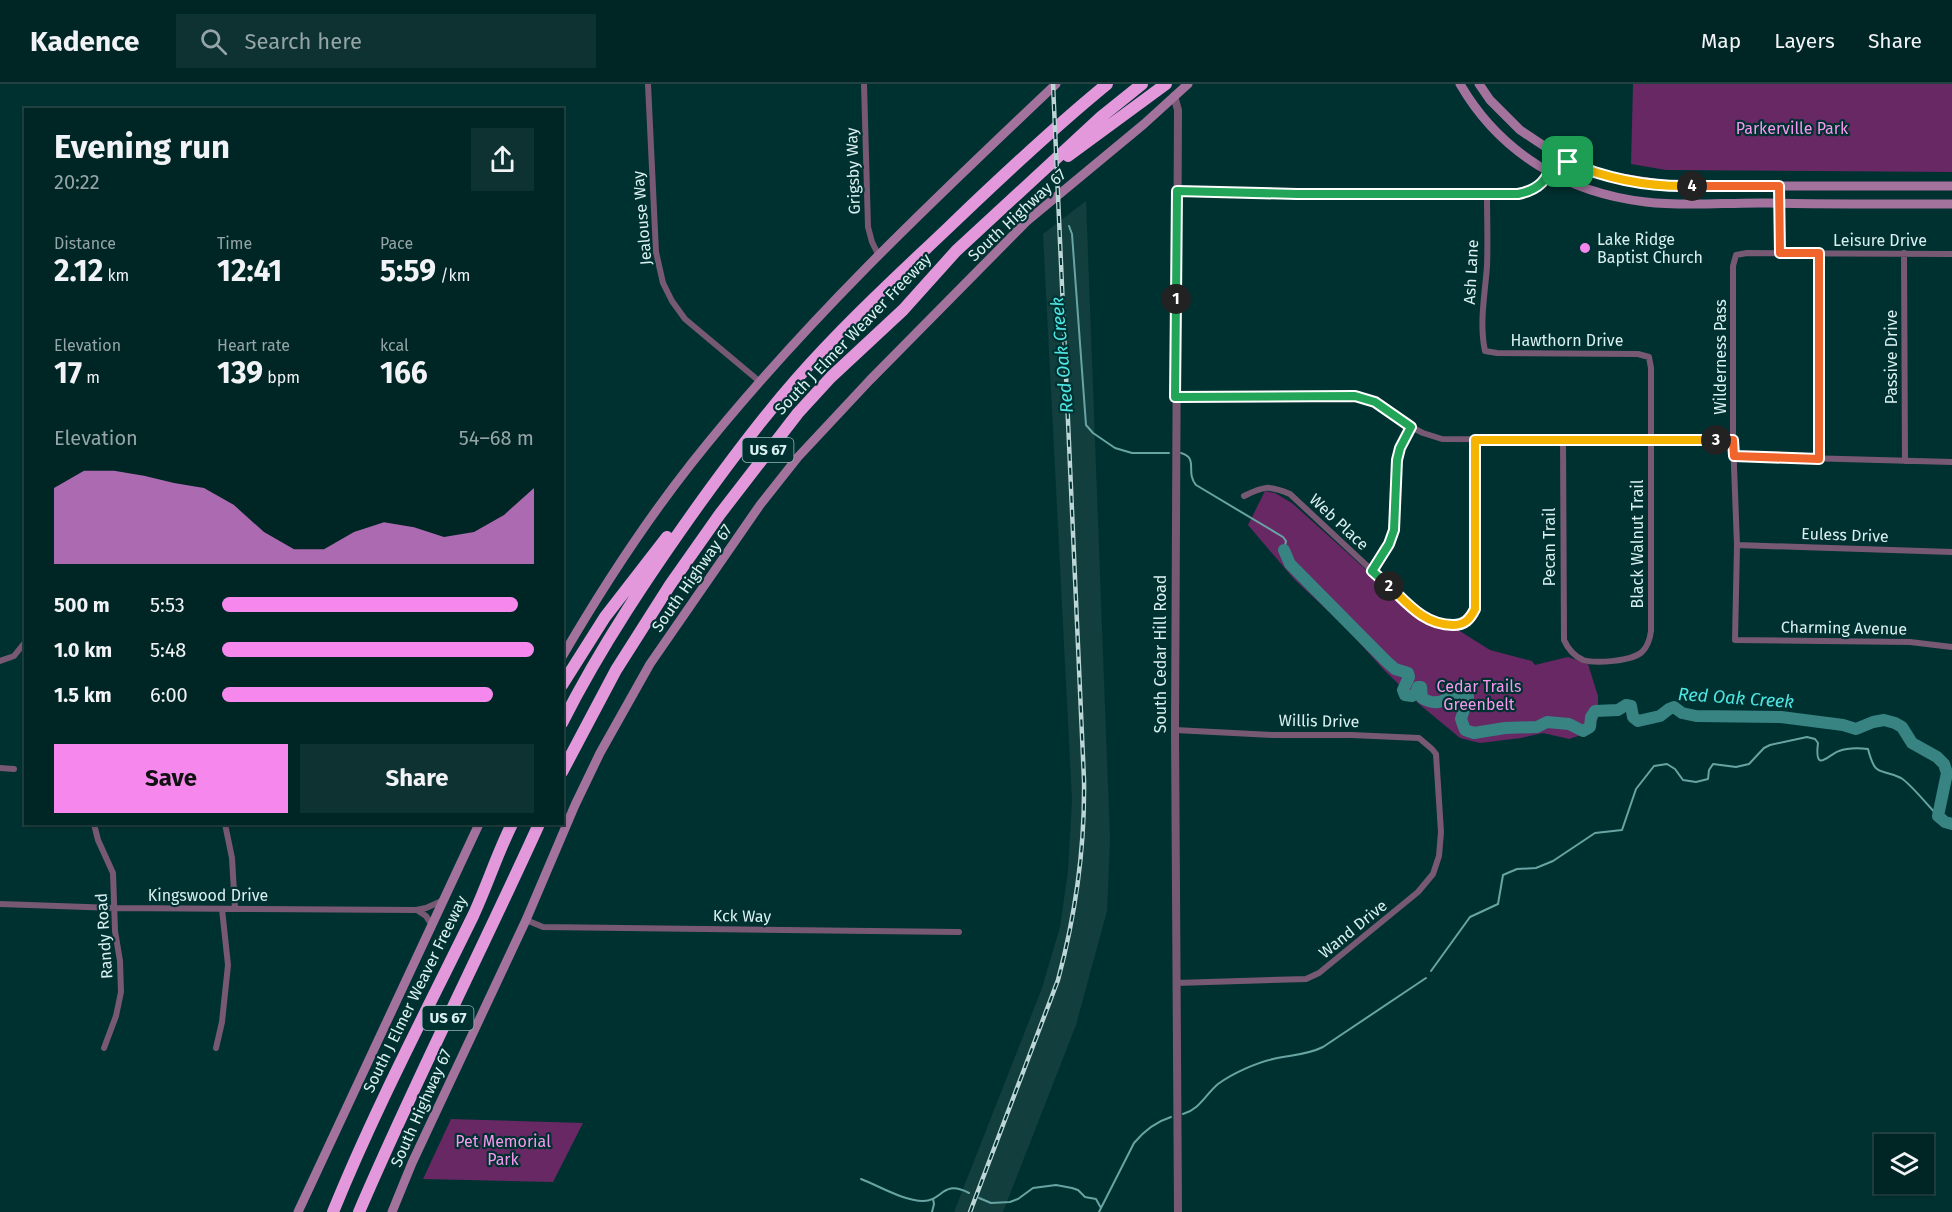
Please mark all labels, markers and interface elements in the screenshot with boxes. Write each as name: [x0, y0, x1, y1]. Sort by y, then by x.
search box: [176, 14, 596, 68]
text: Kadence: [30, 25, 140, 58]
icon: search: [197, 25, 230, 58]
text: Search here: [245, 28, 362, 55]
text: Map: [1701, 28, 1741, 54]
text: Layers: [1774, 28, 1835, 54]
text: Share: [1868, 28, 1922, 54]
park label: Parkerville Park: [1736, 119, 1849, 138]
text: Evening run: [54, 127, 230, 167]
street label: Grigsby Way: [842, 127, 864, 215]
button: share: [471, 128, 534, 191]
pin: [1542, 136, 1593, 187]
icon: arrive: [1551, 145, 1584, 178]
street label: South Highway 67: [964, 165, 1070, 265]
text: 20:22: [54, 170, 100, 194]
street label: Jealouse Way: [628, 170, 656, 266]
pin: 4: [1677, 171, 1707, 201]
text: 4: [1687, 176, 1697, 195]
place label: Lake Ridge Baptist Church: [1597, 230, 1703, 267]
street label: Leisure Drive: [1833, 231, 1927, 250]
text: Distance: [54, 234, 116, 253]
text: Time: [217, 234, 252, 253]
text: Pace: [380, 234, 413, 253]
street label: Ash Lane: [1460, 239, 1482, 305]
marker: Lake Ridge Baptist Church: [1578, 241, 1592, 255]
street label: South J Elmer Weaver Freeway: [771, 249, 935, 419]
text: 2.12: [54, 253, 103, 289]
text: 12:41: [217, 253, 282, 289]
text: 5:59: [380, 253, 436, 289]
text: km: [103, 266, 129, 285]
text: /km: [436, 266, 470, 285]
pin: 1: [1161, 284, 1191, 314]
text: 1: [1172, 289, 1180, 308]
water label: Red Oak Creek: [1046, 296, 1078, 414]
street label: Wilderness Pass: [1711, 299, 1730, 415]
street label: Passive Drive: [1882, 310, 1901, 404]
street label: Hawthorn Drive: [1511, 331, 1623, 350]
text: Elevation: [54, 336, 121, 355]
text: Heart rate: [217, 336, 290, 355]
text: kcal: [380, 336, 409, 355]
text: 17: [54, 355, 82, 391]
text: 139: [217, 355, 263, 391]
text: 166: [380, 355, 428, 391]
text: m: [82, 368, 100, 387]
text: bpm: [263, 368, 300, 387]
pin: 3: [1701, 425, 1731, 455]
text: Elevation: [54, 426, 138, 450]
text: 54–68 m: [459, 426, 534, 450]
text: 3: [1712, 430, 1720, 449]
road number: US 67: [742, 438, 794, 462]
street label: Black Walnut Trail: [1628, 479, 1647, 609]
street label: Web Place: [1305, 490, 1373, 554]
street label: Pecan Trail: [1540, 507, 1559, 586]
street label: South Highway 67: [648, 521, 736, 635]
street label: Euless Drive: [1801, 524, 1889, 546]
pin: 2: [1374, 571, 1404, 601]
street label: South Cedar Hill Road: [1151, 575, 1170, 733]
text: 2: [1385, 576, 1393, 595]
text: 500 m: [54, 593, 110, 617]
text: 5:53: [150, 593, 185, 617]
street label: Charming Avenue: [1781, 617, 1907, 639]
text: 1.0 km: [54, 638, 112, 662]
text: 5:48: [150, 638, 186, 662]
park label: Cedar Trails Greenbelt: [1437, 677, 1521, 714]
text: 1.5 km: [54, 683, 112, 707]
text: 6:00: [150, 683, 188, 707]
water label: Red Oak Creek: [1677, 683, 1795, 713]
street label: Willis Drive: [1278, 711, 1360, 731]
button: Save: [54, 744, 288, 813]
button: Share: [300, 744, 534, 813]
street label: Kingswood Drive: [148, 886, 268, 905]
street label: Randy Road: [92, 892, 116, 980]
street label: South J Elmer Weaver Freeway: [359, 892, 471, 1096]
street label: Wand Drive: [1315, 896, 1391, 962]
street label: Kck Way: [713, 906, 771, 926]
road number: US 67: [422, 1006, 474, 1030]
street label: South Highway 67: [387, 1046, 455, 1170]
park label: Pet Memorial Park: [455, 1132, 551, 1169]
map controls: [1874, 1134, 1934, 1194]
button: layers: [1874, 1134, 1934, 1194]

